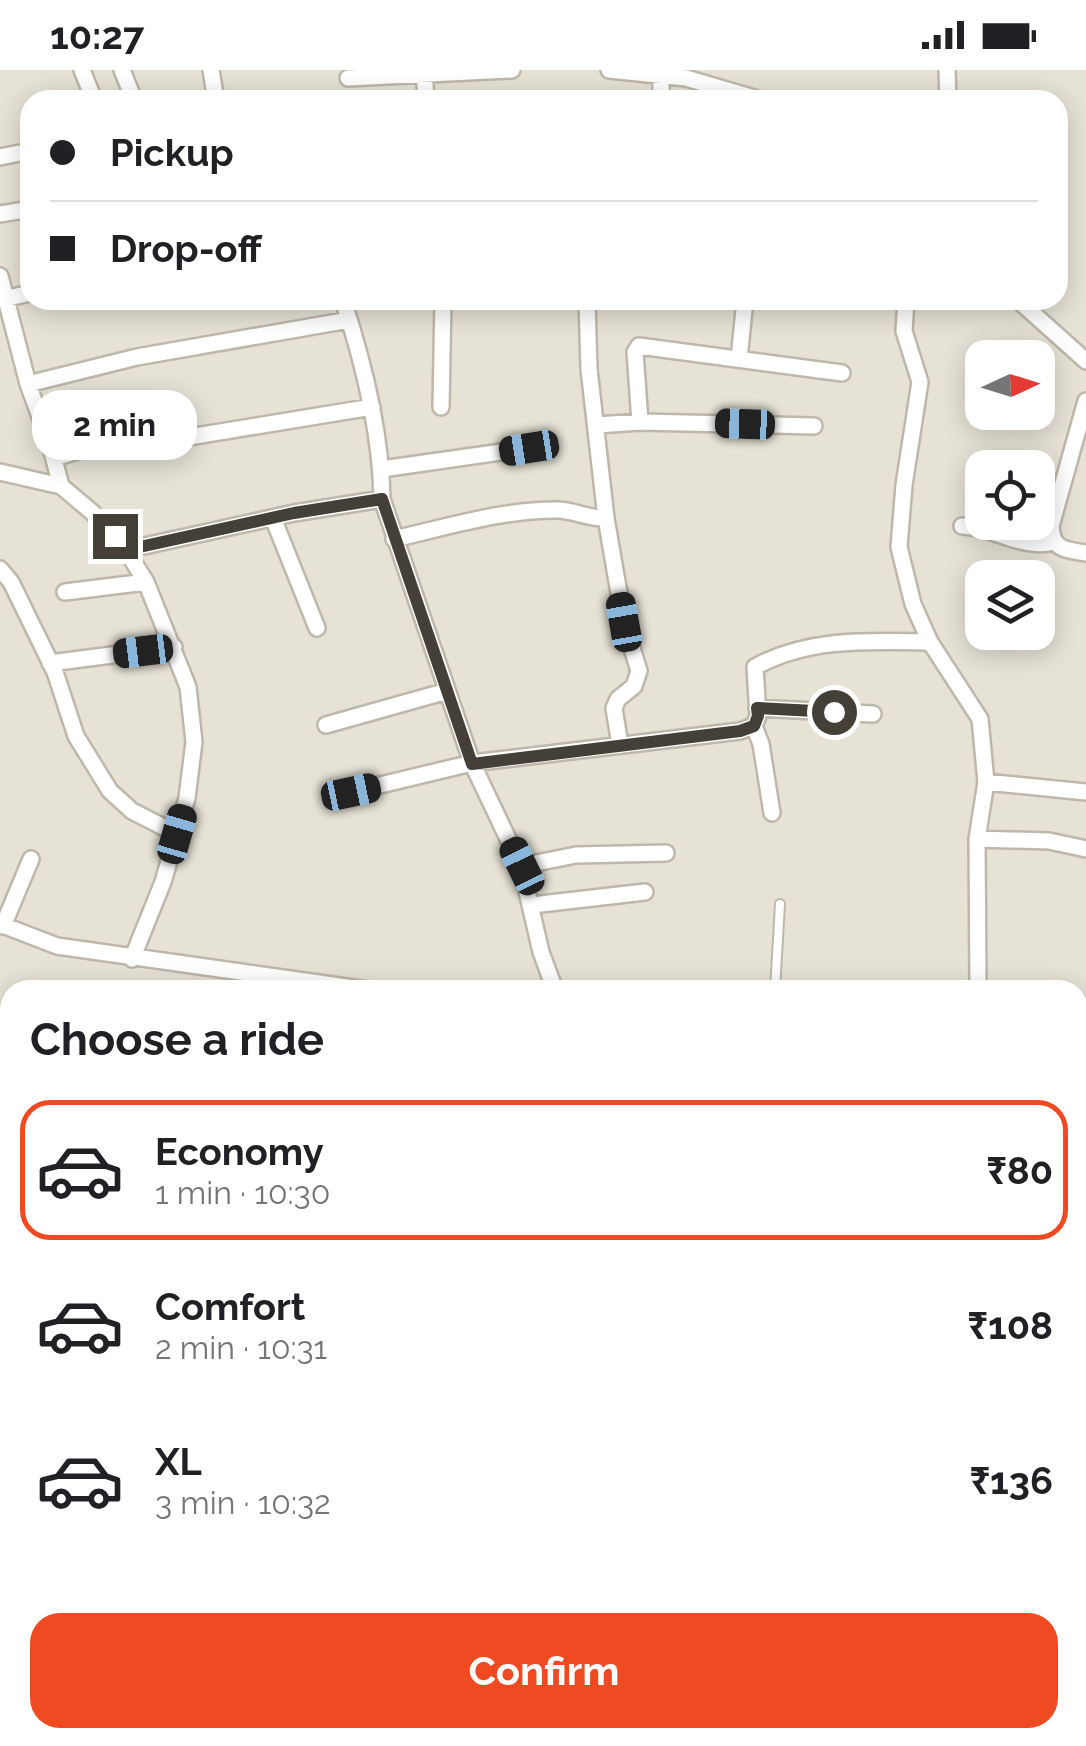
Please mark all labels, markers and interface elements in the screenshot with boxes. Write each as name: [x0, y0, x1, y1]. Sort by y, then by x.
text: 10:27: [50, 13, 144, 58]
text: Pickup: [110, 130, 234, 175]
text: Drop-off: [110, 226, 262, 271]
north arrow: [965, 340, 1055, 430]
map controls: [965, 340, 1055, 650]
callout: 2 min: [32, 391, 198, 461]
text: 2 min: [73, 406, 156, 443]
car: [714, 408, 776, 440]
car: [497, 428, 561, 468]
button: locate: [965, 450, 1055, 540]
route end: [93, 514, 138, 559]
button: layers: [965, 560, 1055, 650]
car: [604, 590, 644, 654]
car: [111, 632, 175, 670]
route start: [812, 690, 857, 735]
car: [319, 771, 383, 813]
car: [154, 801, 200, 867]
car: [495, 832, 549, 900]
text: Choose a ride: [30, 1013, 324, 1066]
icon: car: [35, 1125, 125, 1215]
text: Economy: [155, 1129, 324, 1174]
text: ₹80: [986, 1148, 1053, 1193]
text: 1 min · 10:30: [155, 1174, 330, 1211]
icon: car: [35, 1280, 125, 1370]
text: Comfort: [155, 1284, 305, 1329]
text: ₹108: [968, 1303, 1053, 1348]
text: 2 min · 10:31: [155, 1329, 327, 1366]
icon: car: [35, 1435, 125, 1525]
text: XL: [155, 1439, 202, 1484]
text: ₹136: [970, 1458, 1053, 1503]
text: 3 min · 10:32: [155, 1484, 331, 1521]
button: Confirm: [30, 1613, 1058, 1728]

